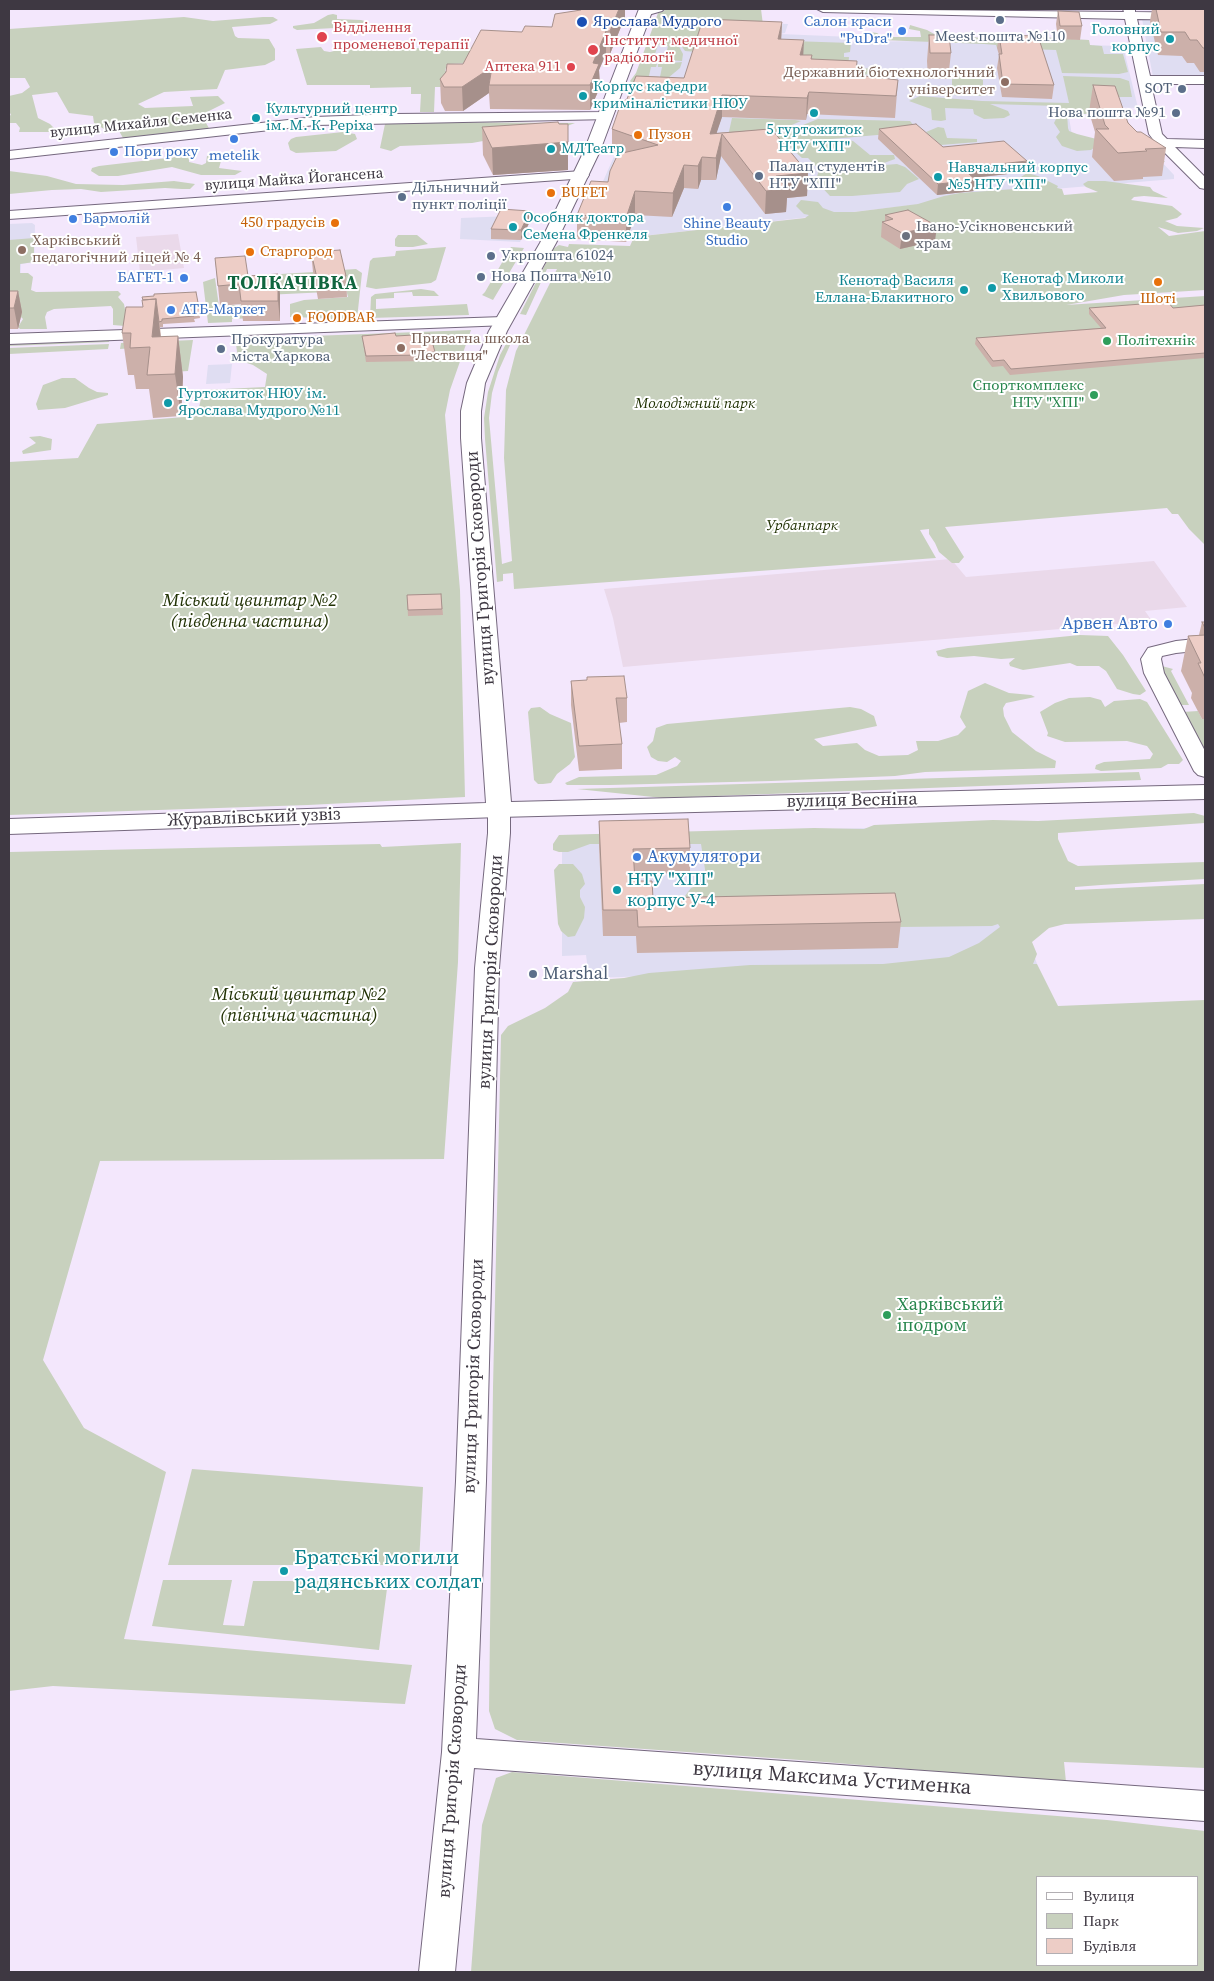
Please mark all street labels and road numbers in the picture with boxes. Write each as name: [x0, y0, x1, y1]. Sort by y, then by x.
street label: вулиця Михайля Семенка: [49, 105, 233, 143]
street label: вулиця Майка Йогансена: [204, 165, 384, 195]
street label: вулиця Григорія Сковороди: [462, 450, 500, 686]
street label: вулиця Весніна: [786, 789, 918, 813]
street label: Журавлівський узвіз: [167, 804, 341, 832]
street label: вулиця Григорія Сковороди: [474, 854, 508, 1090]
street label: вулиця Григорія Сковороди: [459, 1258, 489, 1494]
street label: вулиця Григорія Сковороди: [434, 1663, 472, 1899]
street label: вулиця Максима Устименка: [692, 1757, 972, 1801]

